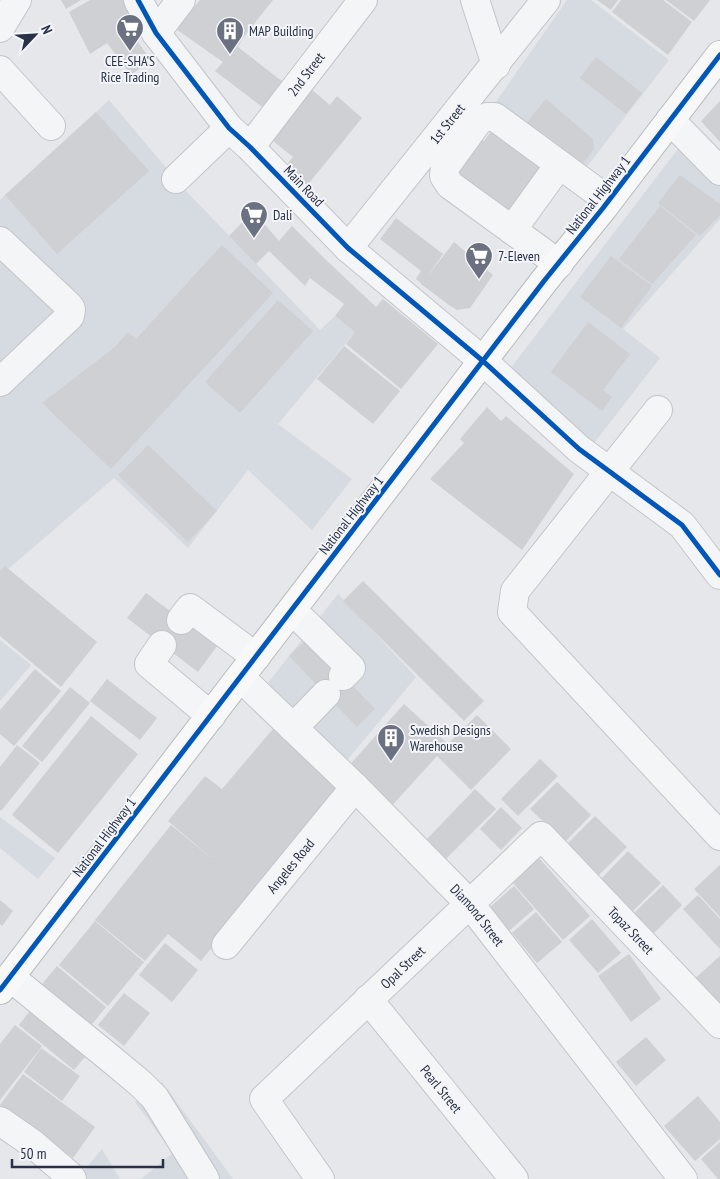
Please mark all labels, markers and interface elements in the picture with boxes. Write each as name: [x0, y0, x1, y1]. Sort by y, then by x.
north arrow: [10, 10, 60, 60]
supermarket icon: CEE-SHA'S Rice Trading: [115, 13, 145, 52]
building icon: MAP Building: [215, 16, 245, 55]
text: N: [37, 22, 57, 37]
place label: MAP Building: [249, 22, 314, 40]
street label: 2nd Street: [284, 48, 329, 100]
place label: CEE-SHA'S Rice Trading: [101, 52, 159, 86]
street label: 1st Street: [426, 100, 469, 148]
street label: National Highway 1: [562, 152, 634, 238]
street label: Main Road: [280, 162, 328, 210]
supermarket icon: Dali: [239, 200, 269, 239]
place label: Dali: [273, 206, 292, 224]
supermarket icon: 7-Eleven: [464, 241, 494, 280]
place label: 7-Eleven: [498, 247, 540, 265]
street label: National Highway 1: [315, 472, 387, 558]
place label: Swedish Designs Warehouse: [410, 721, 491, 755]
building icon: Swedish Designs Warehouse: [376, 723, 406, 762]
street label: National Highway 1: [68, 794, 140, 880]
street label: Angeles Road: [263, 835, 318, 897]
street label: Diamond Street: [446, 880, 508, 950]
street label: Topaz Street: [604, 903, 658, 958]
street label: Opal Street: [377, 942, 429, 993]
street label: Pearl Street: [416, 1062, 466, 1117]
scale bar: [12, 1136, 164, 1168]
text: 50 m: [20, 1144, 46, 1163]

